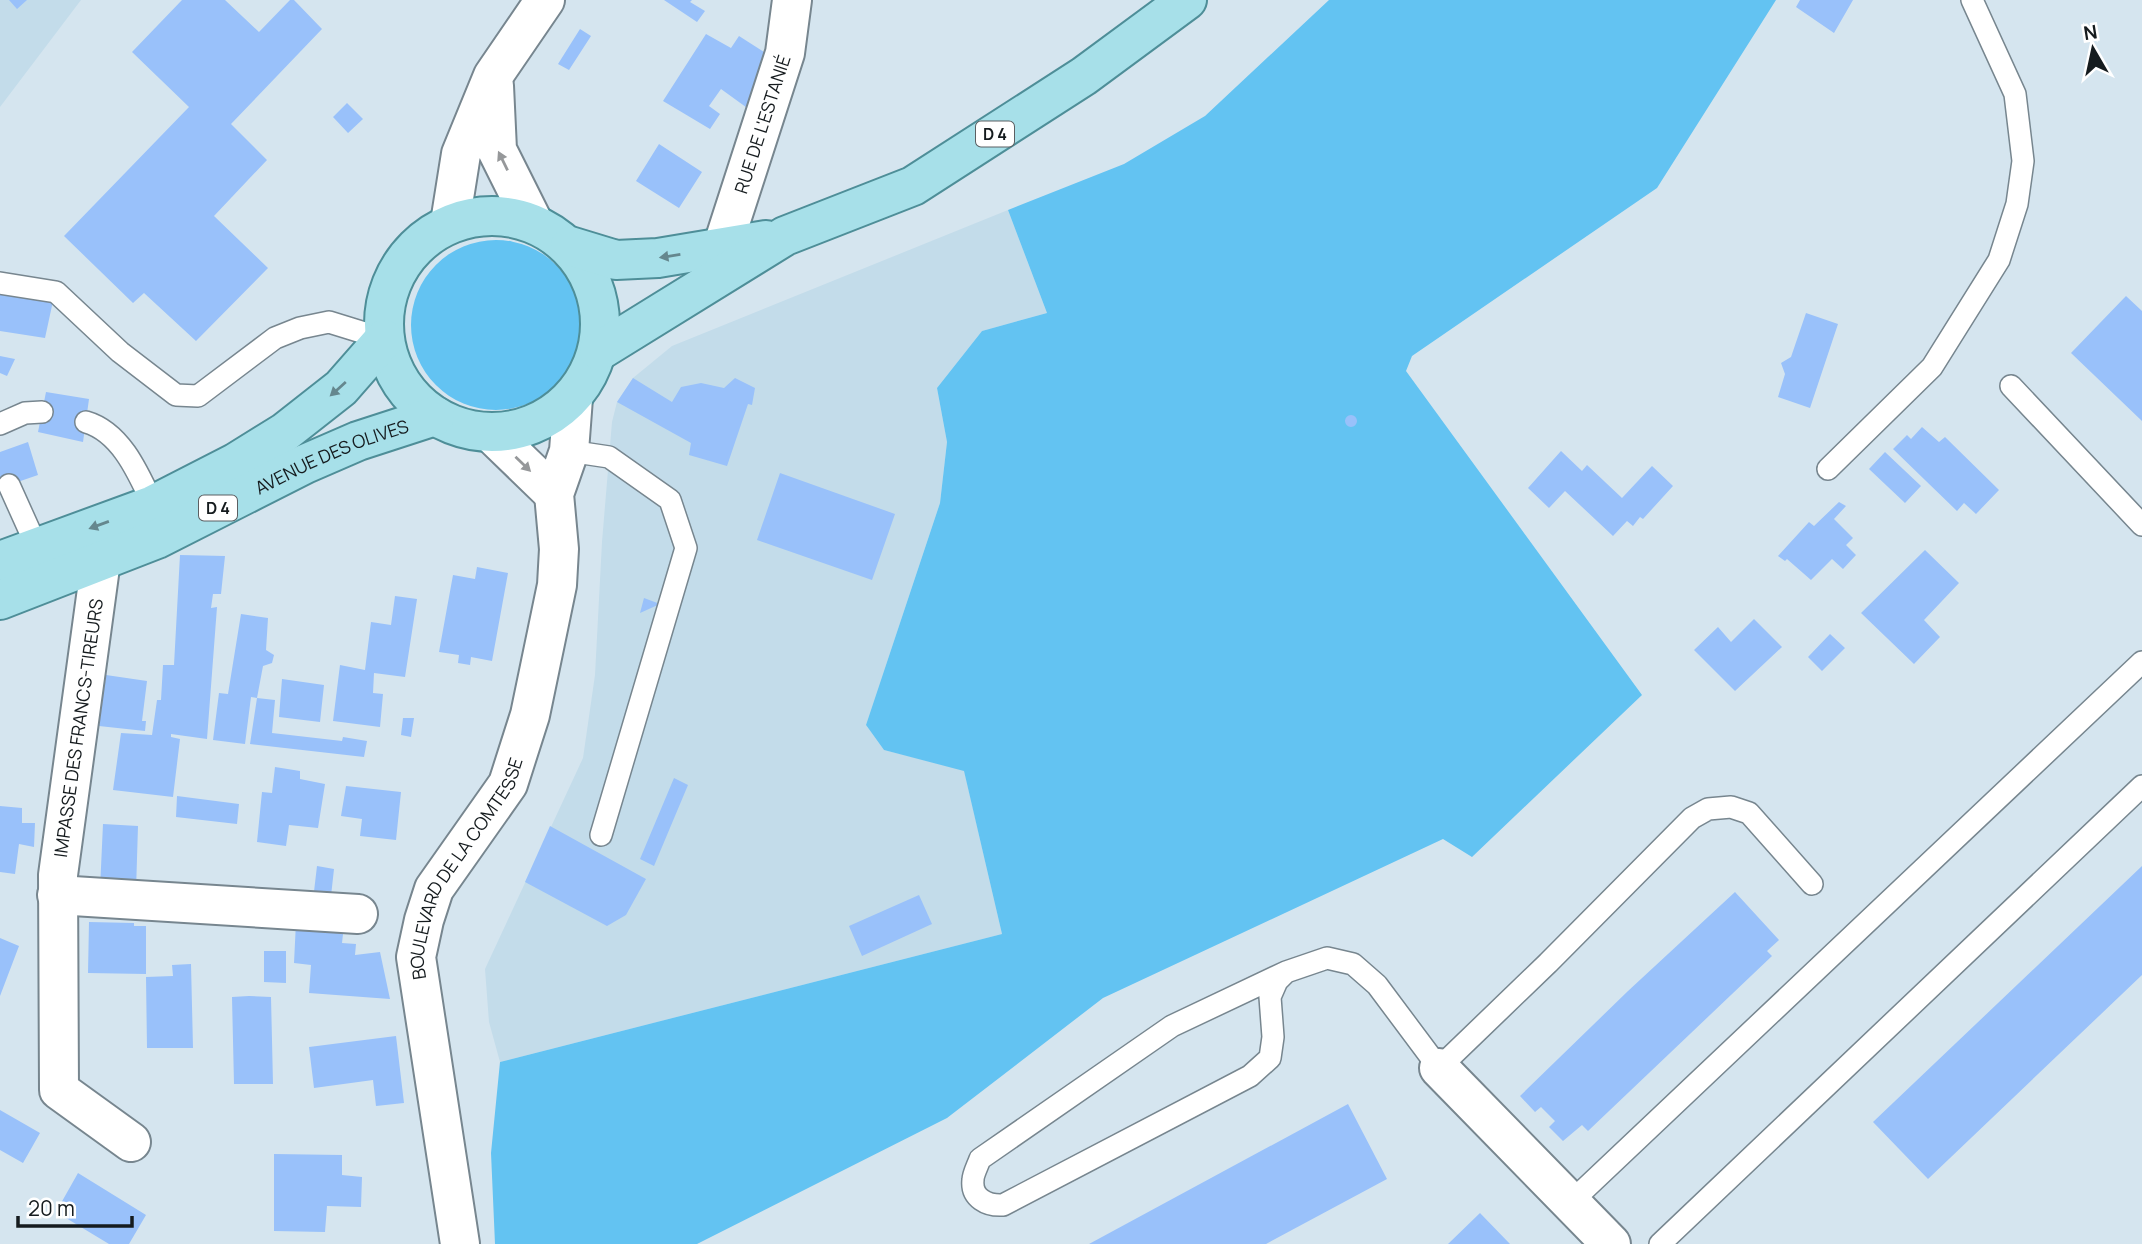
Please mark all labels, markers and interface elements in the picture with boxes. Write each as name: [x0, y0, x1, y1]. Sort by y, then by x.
north arrow: [2058, 14, 2128, 84]
text: N: [2082, 18, 2099, 46]
street label: RUE DE L'ESTANIÉ: [728, 52, 796, 197]
road number: D 4: [976, 122, 1014, 146]
one-way arrow: [497, 151, 508, 171]
one-way arrow: [659, 251, 681, 262]
one-way arrow: [330, 381, 347, 397]
street label: AVENUE DES OLIVES: [251, 413, 411, 499]
one-way arrow: [514, 455, 531, 471]
road number: D 4: [199, 495, 237, 520]
one-way arrow: [89, 520, 110, 531]
street label: IMPASSE DES FRANCS-TIREURS: [48, 597, 108, 859]
street label: BOULEVARD DE LA COMTESSE: [404, 754, 528, 981]
scale bar: [18, 1184, 131, 1228]
text: 20 m: [28, 1194, 75, 1222]

